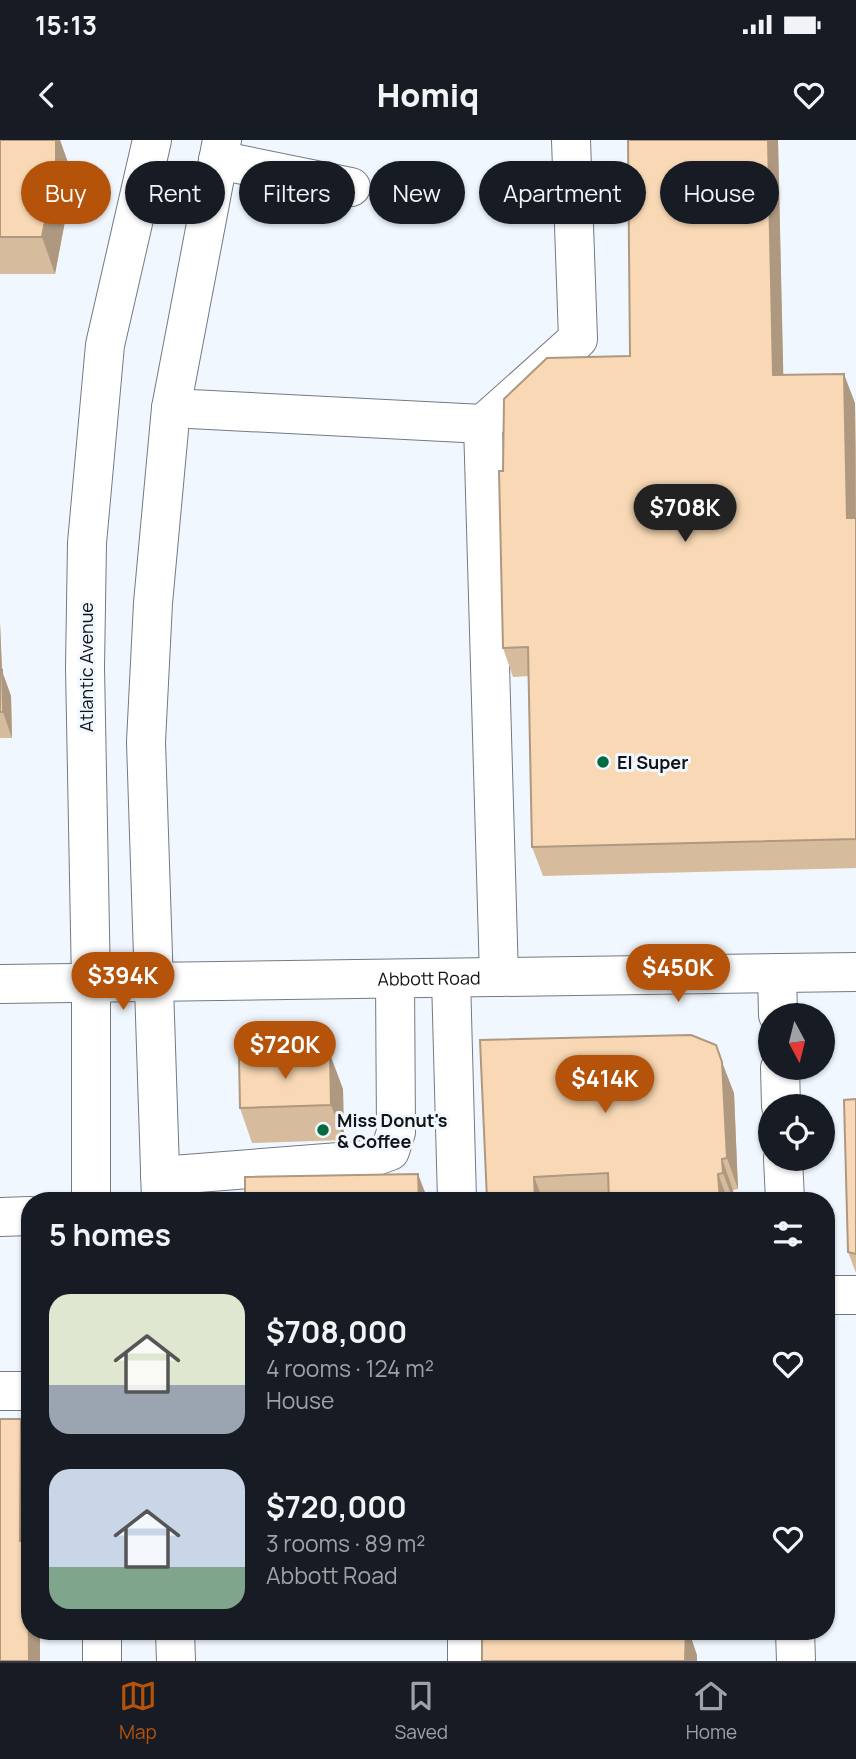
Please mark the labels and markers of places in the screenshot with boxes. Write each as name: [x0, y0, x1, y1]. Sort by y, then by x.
pin: $708K: [636, 484, 734, 544]
place label: El Super: [617, 750, 688, 774]
marker: El Super: [595, 754, 611, 770]
pin: $450K: [629, 944, 727, 1004]
pin: $394K: [74, 952, 172, 1012]
pin: $720K: [236, 1021, 334, 1081]
pin: $414K: [556, 1056, 654, 1115]
place label: Miss Donut's & Coffee: [337, 1108, 448, 1153]
marker: Miss Donut's & Coffee: [315, 1122, 331, 1138]

